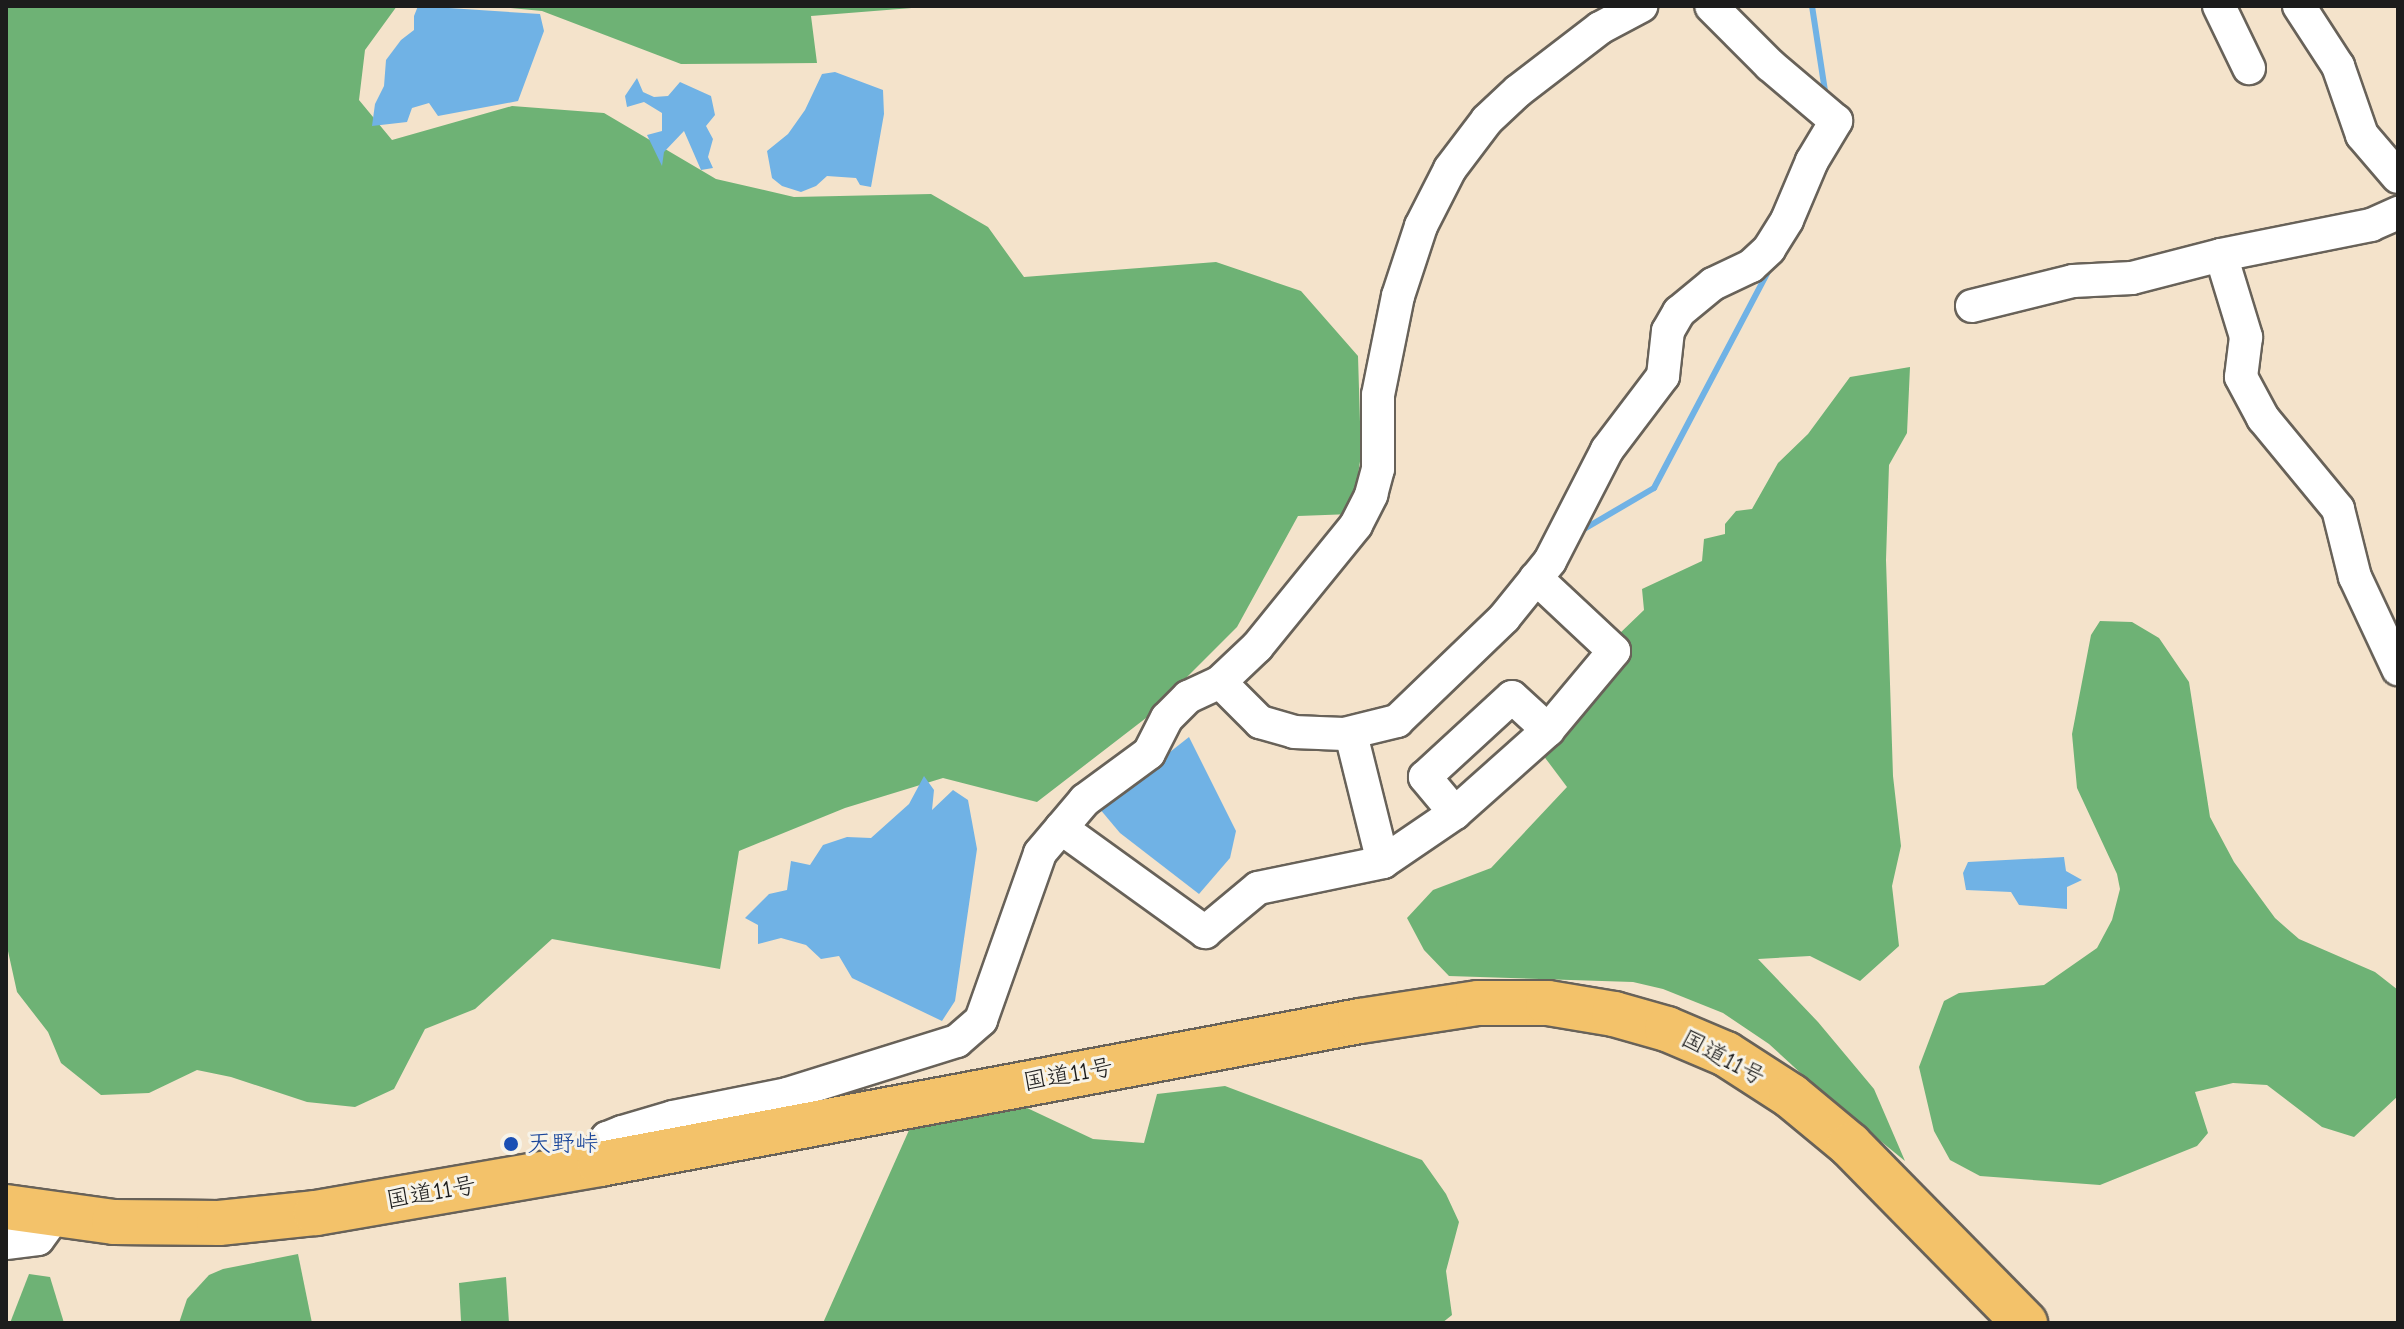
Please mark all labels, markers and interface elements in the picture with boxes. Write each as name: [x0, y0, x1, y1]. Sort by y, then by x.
street label: 国道11号: [1676, 1024, 1770, 1092]
street label: 国道11号: [1021, 1053, 1115, 1097]
place label: 天野峠: [527, 1130, 599, 1158]
marker: 天野峠: [502, 1135, 520, 1153]
street label: 国道11号: [384, 1171, 478, 1215]

